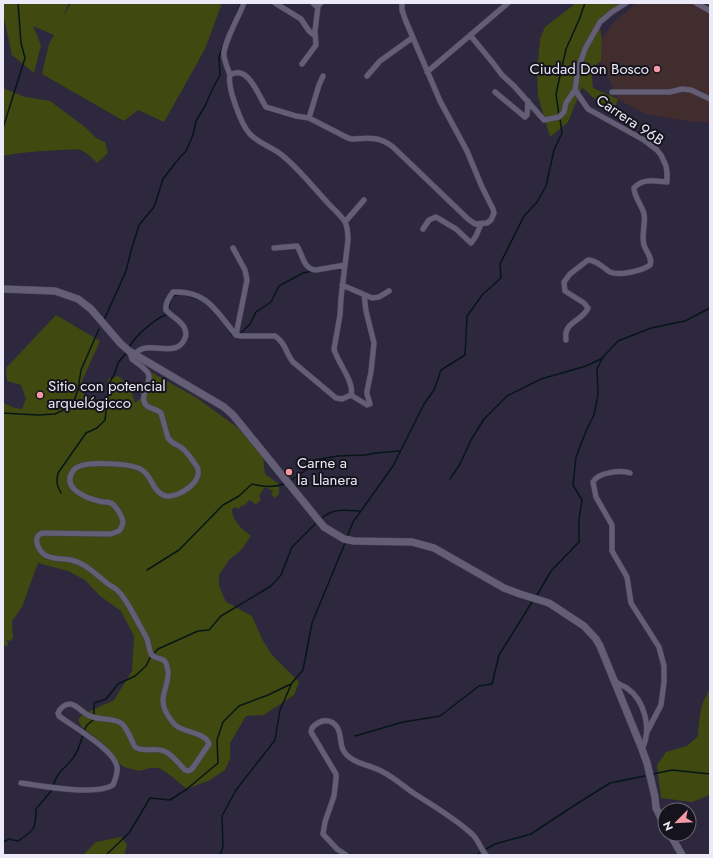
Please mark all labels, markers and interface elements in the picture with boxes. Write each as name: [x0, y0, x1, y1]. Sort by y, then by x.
place label: Ciudad Don Bosco: [529, 58, 649, 80]
marker: Ciudad Don Bosco: [652, 64, 662, 74]
street label: Carrera 96B: [592, 89, 668, 151]
place label: Sitio con potencial arquelógicco: [48, 375, 166, 414]
marker: Sitio con potencial arquelógicco: [35, 390, 45, 400]
place label: Carne a la Llanera: [297, 452, 358, 491]
marker: Carne a la Llanera: [284, 467, 294, 477]
north arrow: [657, 802, 697, 842]
text: N: [659, 819, 677, 833]

